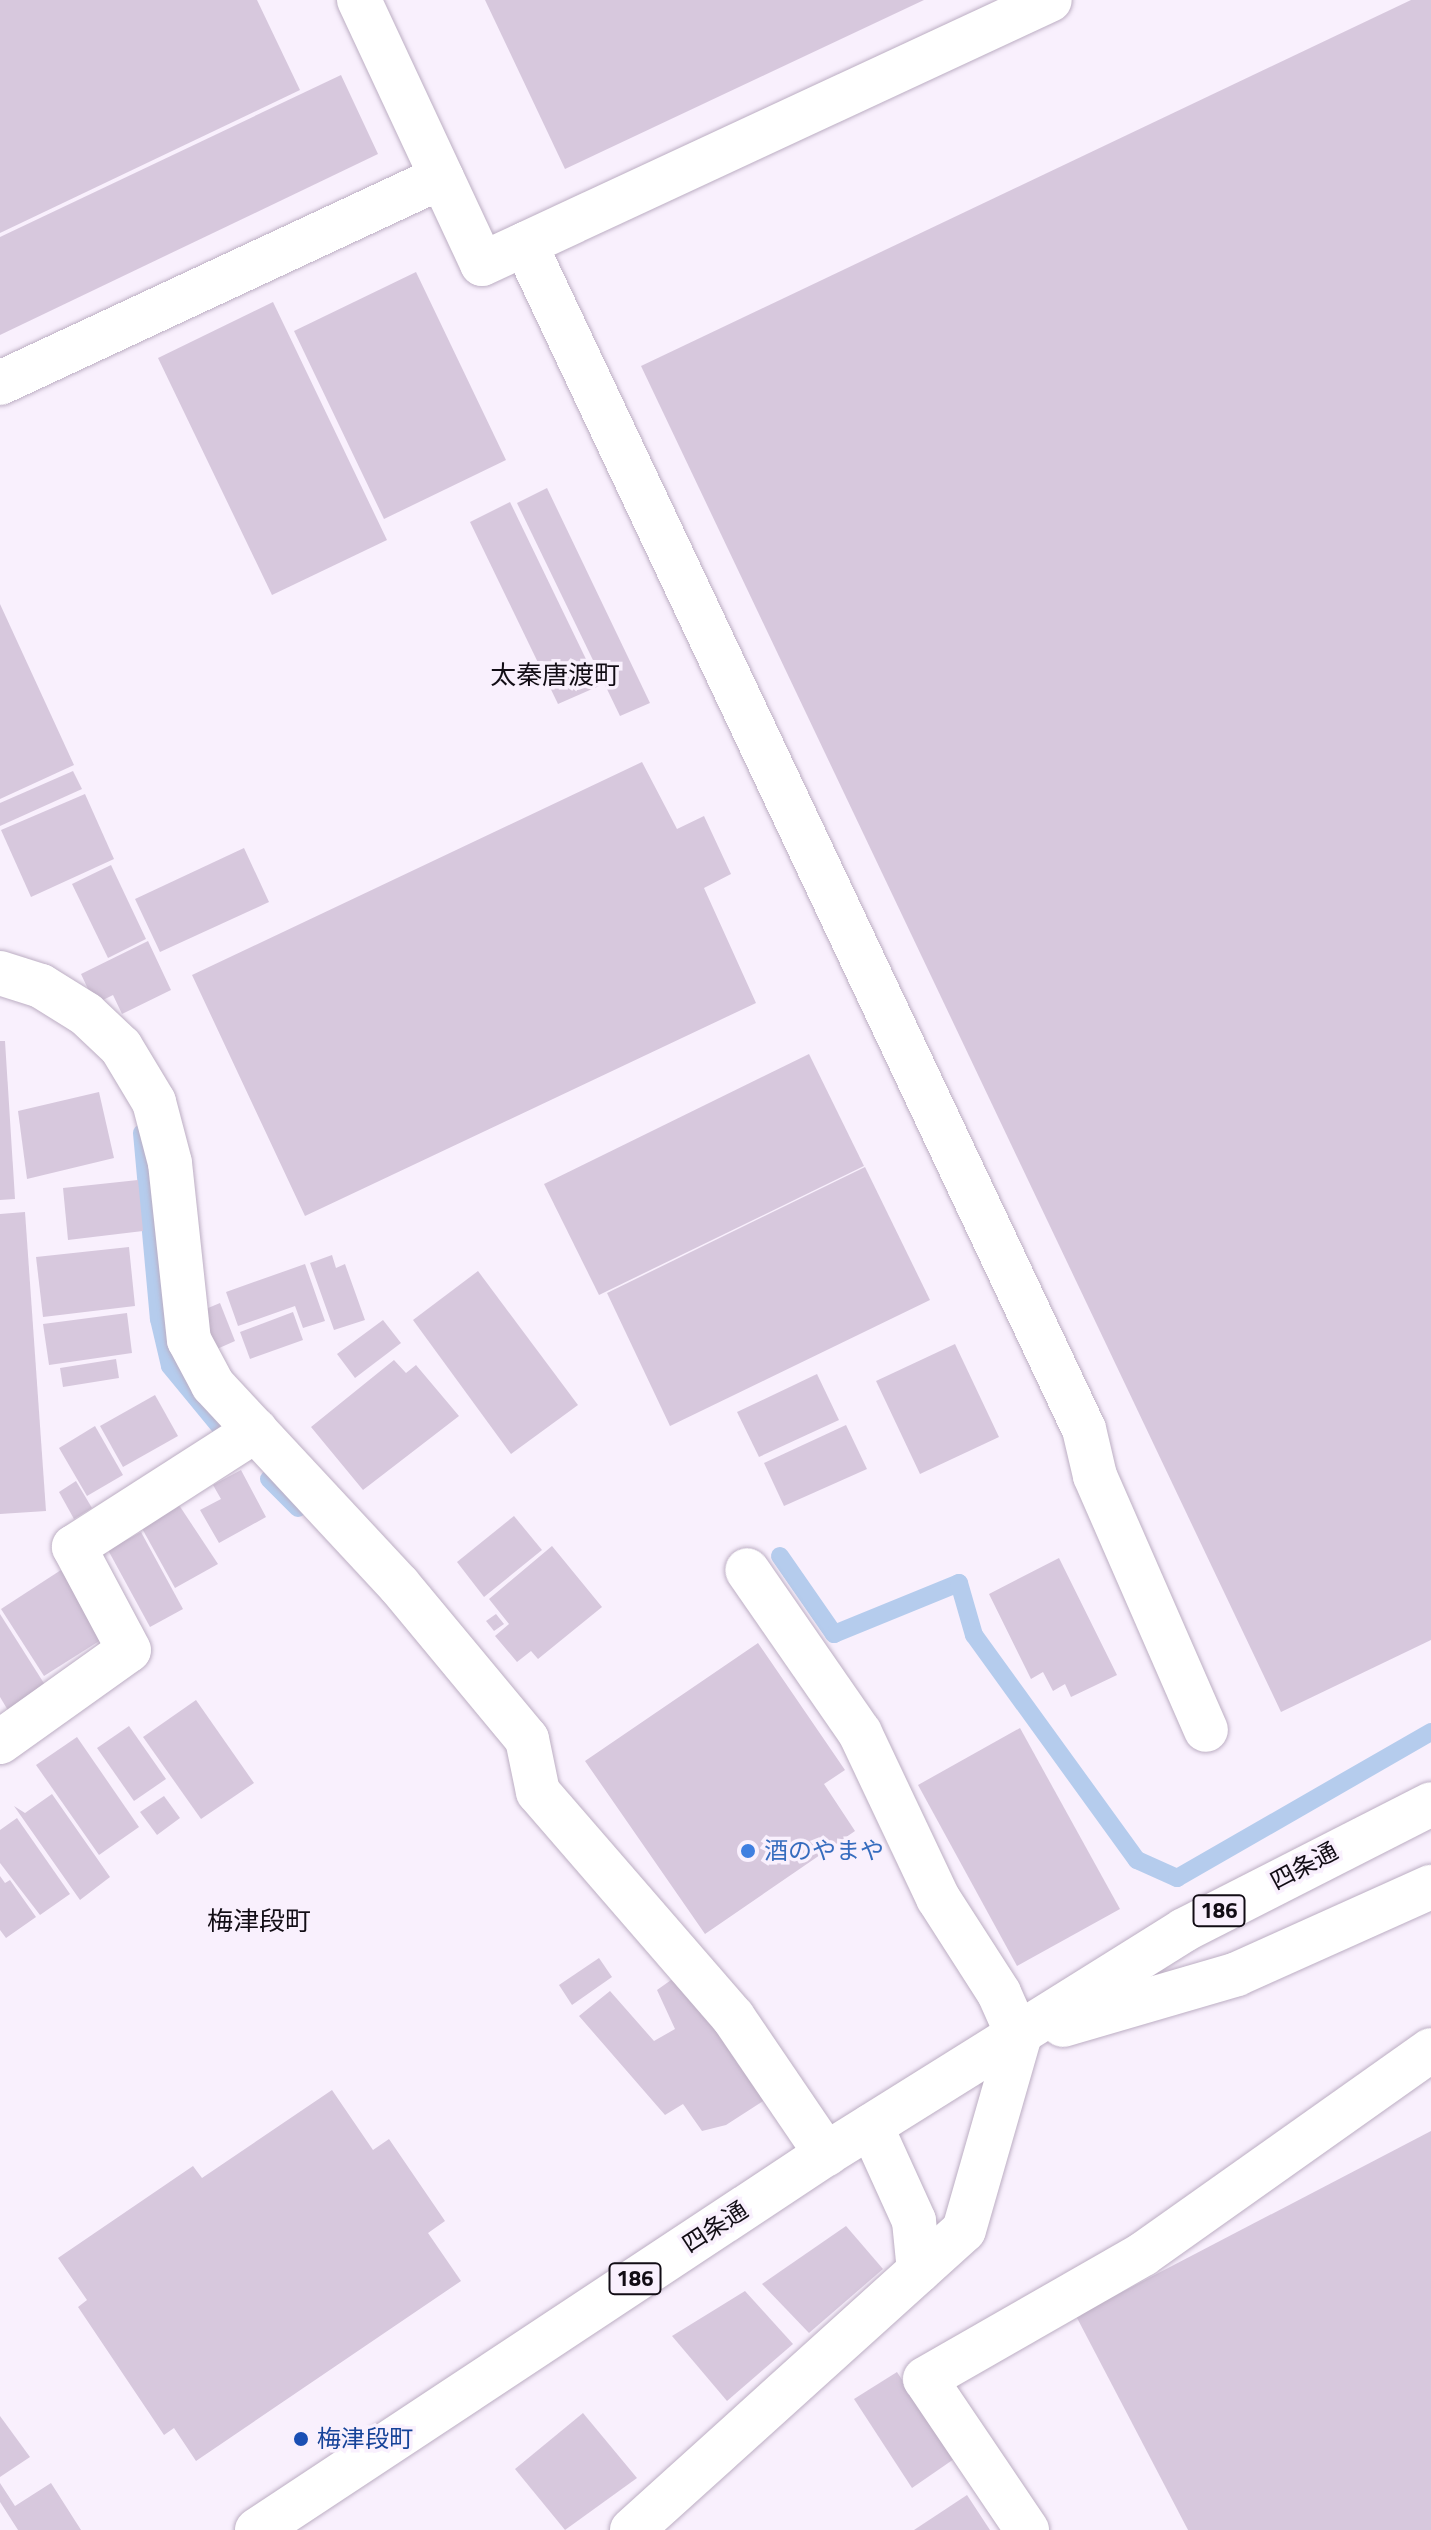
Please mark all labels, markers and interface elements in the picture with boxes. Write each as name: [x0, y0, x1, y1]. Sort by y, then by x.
district label: 太秦唐渡町: [490, 659, 620, 691]
street label: 四条通: [1265, 1836, 1343, 1896]
place label: 酒のやまや: [764, 1837, 884, 1865]
marker: 酒のやまや: [739, 1842, 757, 1860]
road number: 186: [1191, 1893, 1247, 1929]
district label: 梅津段町: [207, 1905, 311, 1937]
street label: 四条通: [677, 2195, 753, 2259]
road number: 186: [607, 2261, 663, 2297]
place label: 梅津段町: [317, 2425, 413, 2453]
marker: 梅津段町: [292, 2430, 310, 2448]

